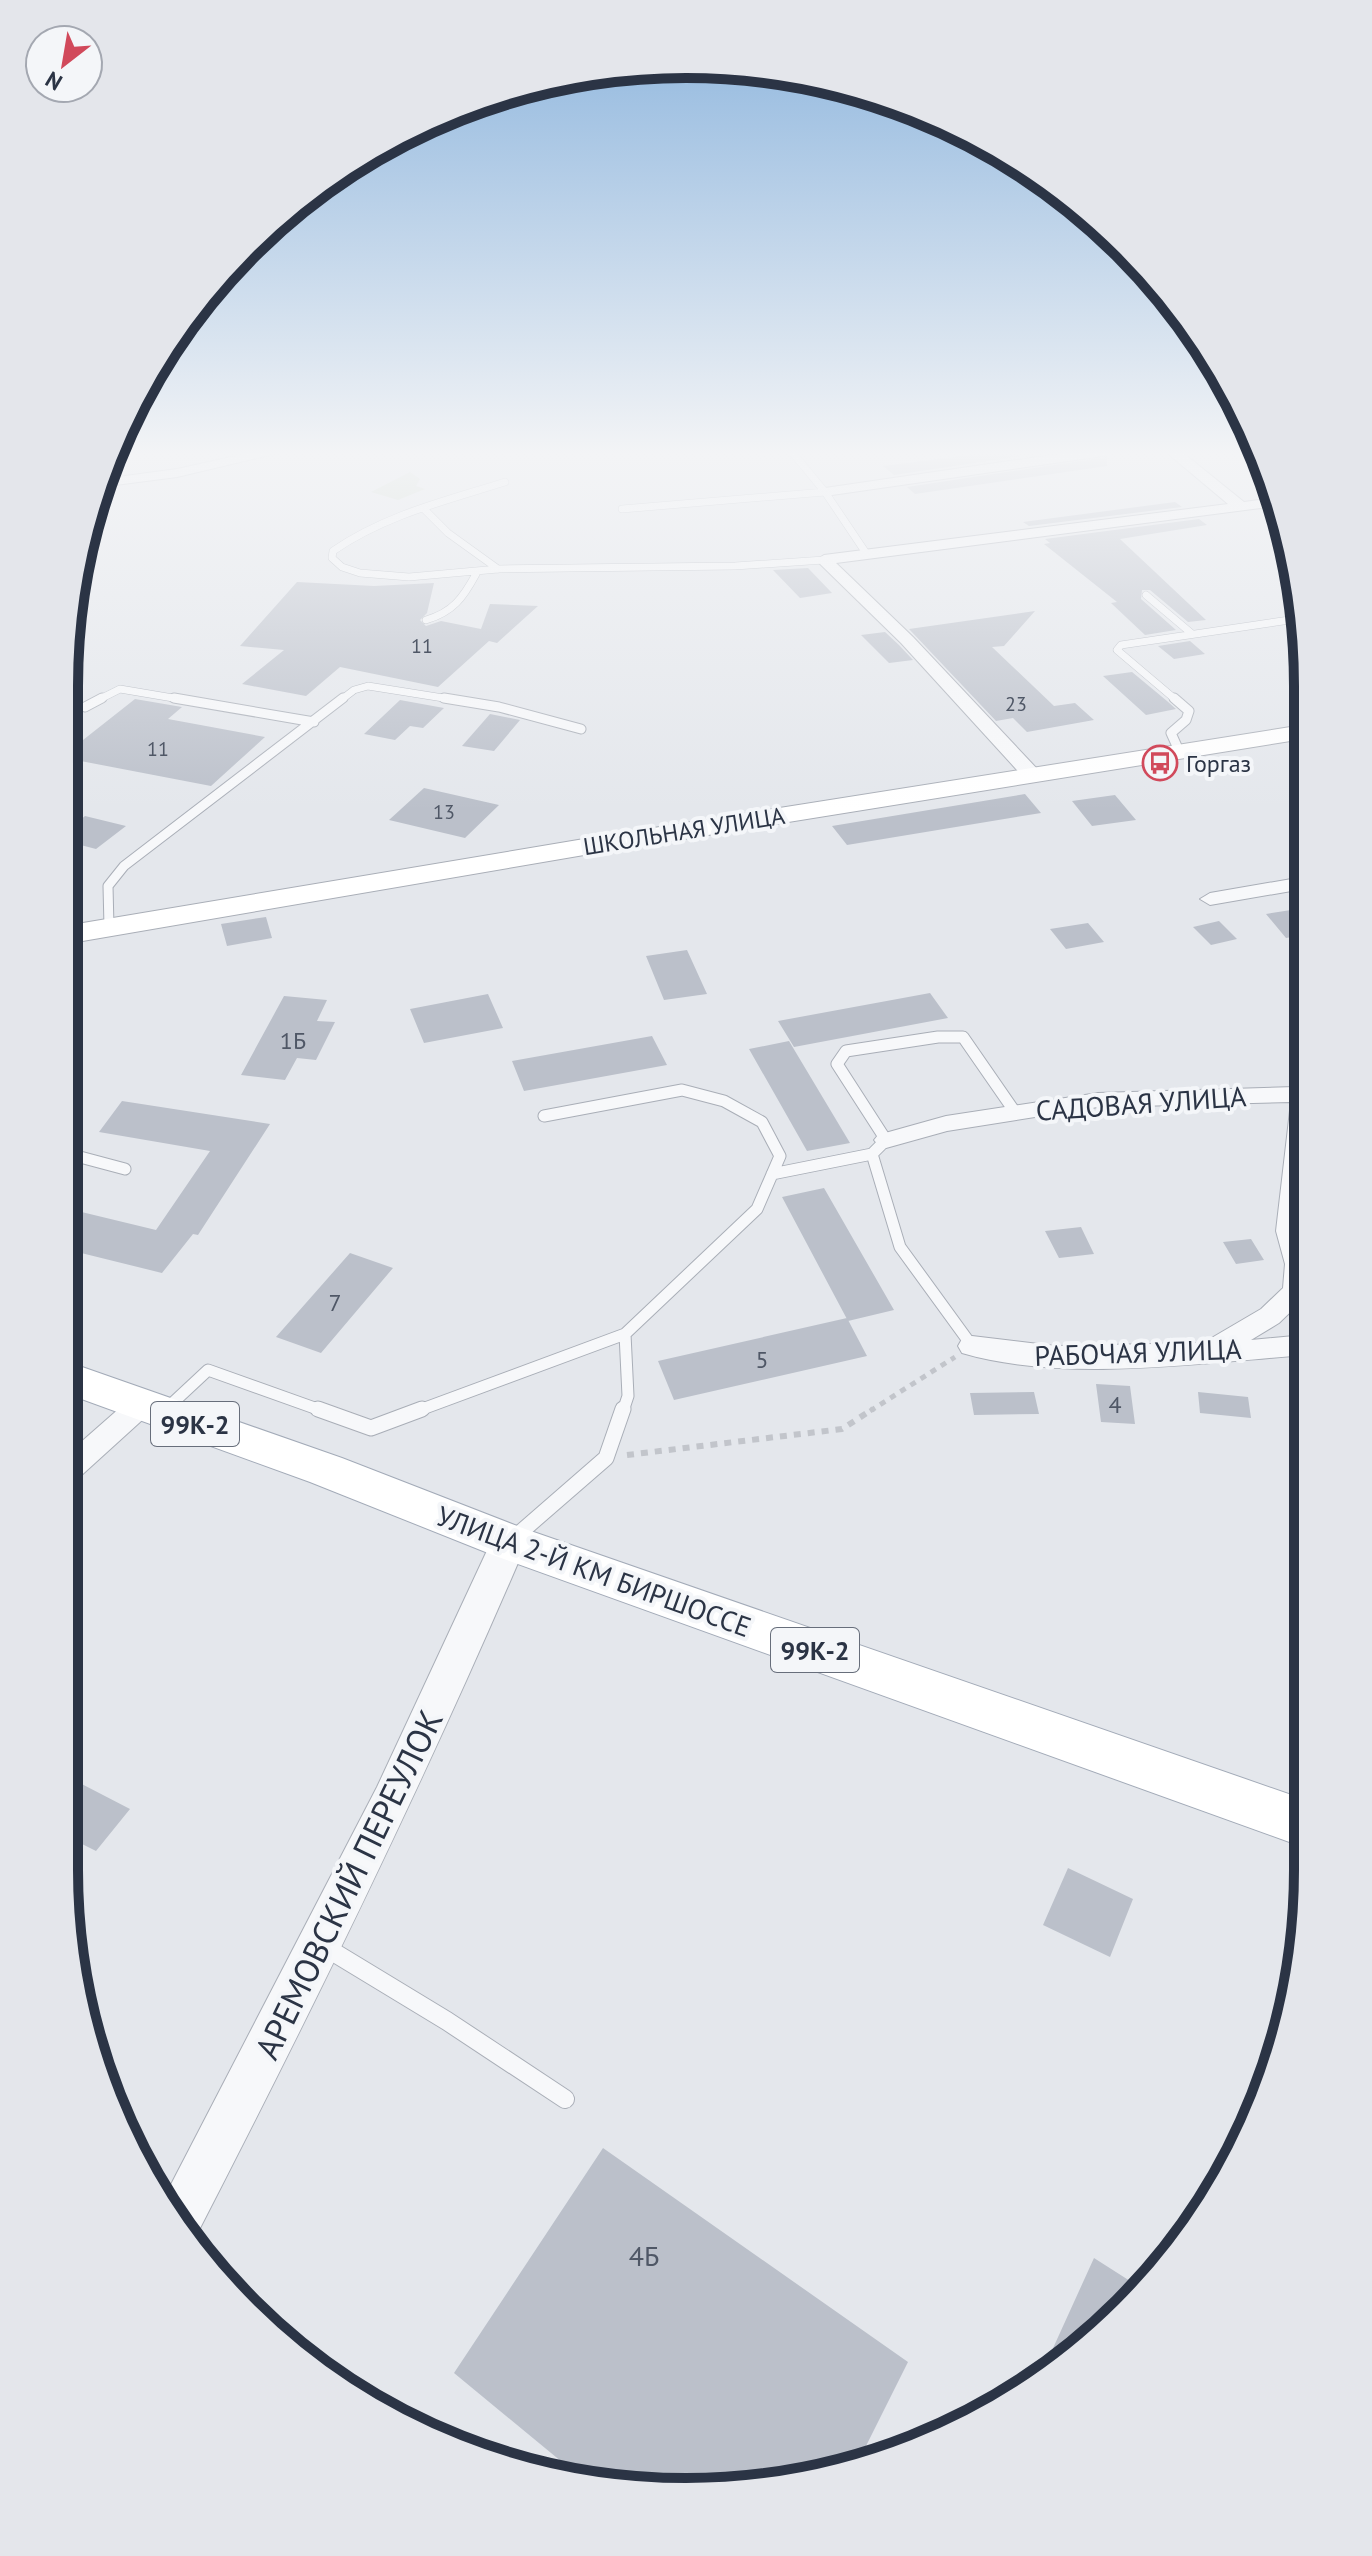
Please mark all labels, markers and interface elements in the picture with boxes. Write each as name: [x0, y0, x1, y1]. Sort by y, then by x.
north arrow: [24, 24, 104, 104]
text: N: [40, 65, 67, 97]
house number: 11: [411, 633, 433, 659]
house number: 23: [1005, 691, 1027, 717]
house number: 11: [147, 736, 169, 762]
bus stop icon: Горгаз: [1141, 744, 1179, 782]
place label: Горгаз: [1186, 748, 1251, 779]
house number: 13: [433, 799, 455, 825]
street label: ШКОЛЬНАЯ УЛИЦА: [581, 800, 787, 862]
house number: 1Б: [280, 1025, 306, 1056]
street label: САДОВАЯ УЛИЦА: [1035, 1077, 1248, 1129]
house number: 7: [328, 1287, 342, 1318]
street label: РАБОЧАЯ УЛИЦА: [1034, 1330, 1243, 1374]
house number: 5: [755, 1344, 769, 1375]
house number: 4: [1108, 1389, 1122, 1420]
road number: 99К-2: [151, 1402, 239, 1446]
street label: УЛИЦА 2-Й КМ БИРШОССЕ: [432, 1497, 756, 1645]
road number: 99К-2: [771, 1628, 859, 1672]
street label: АРЕМОВСКИЙ ПЕРЕУЛОК: [244, 1702, 452, 2066]
house number: 4Б: [629, 2237, 659, 2274]

